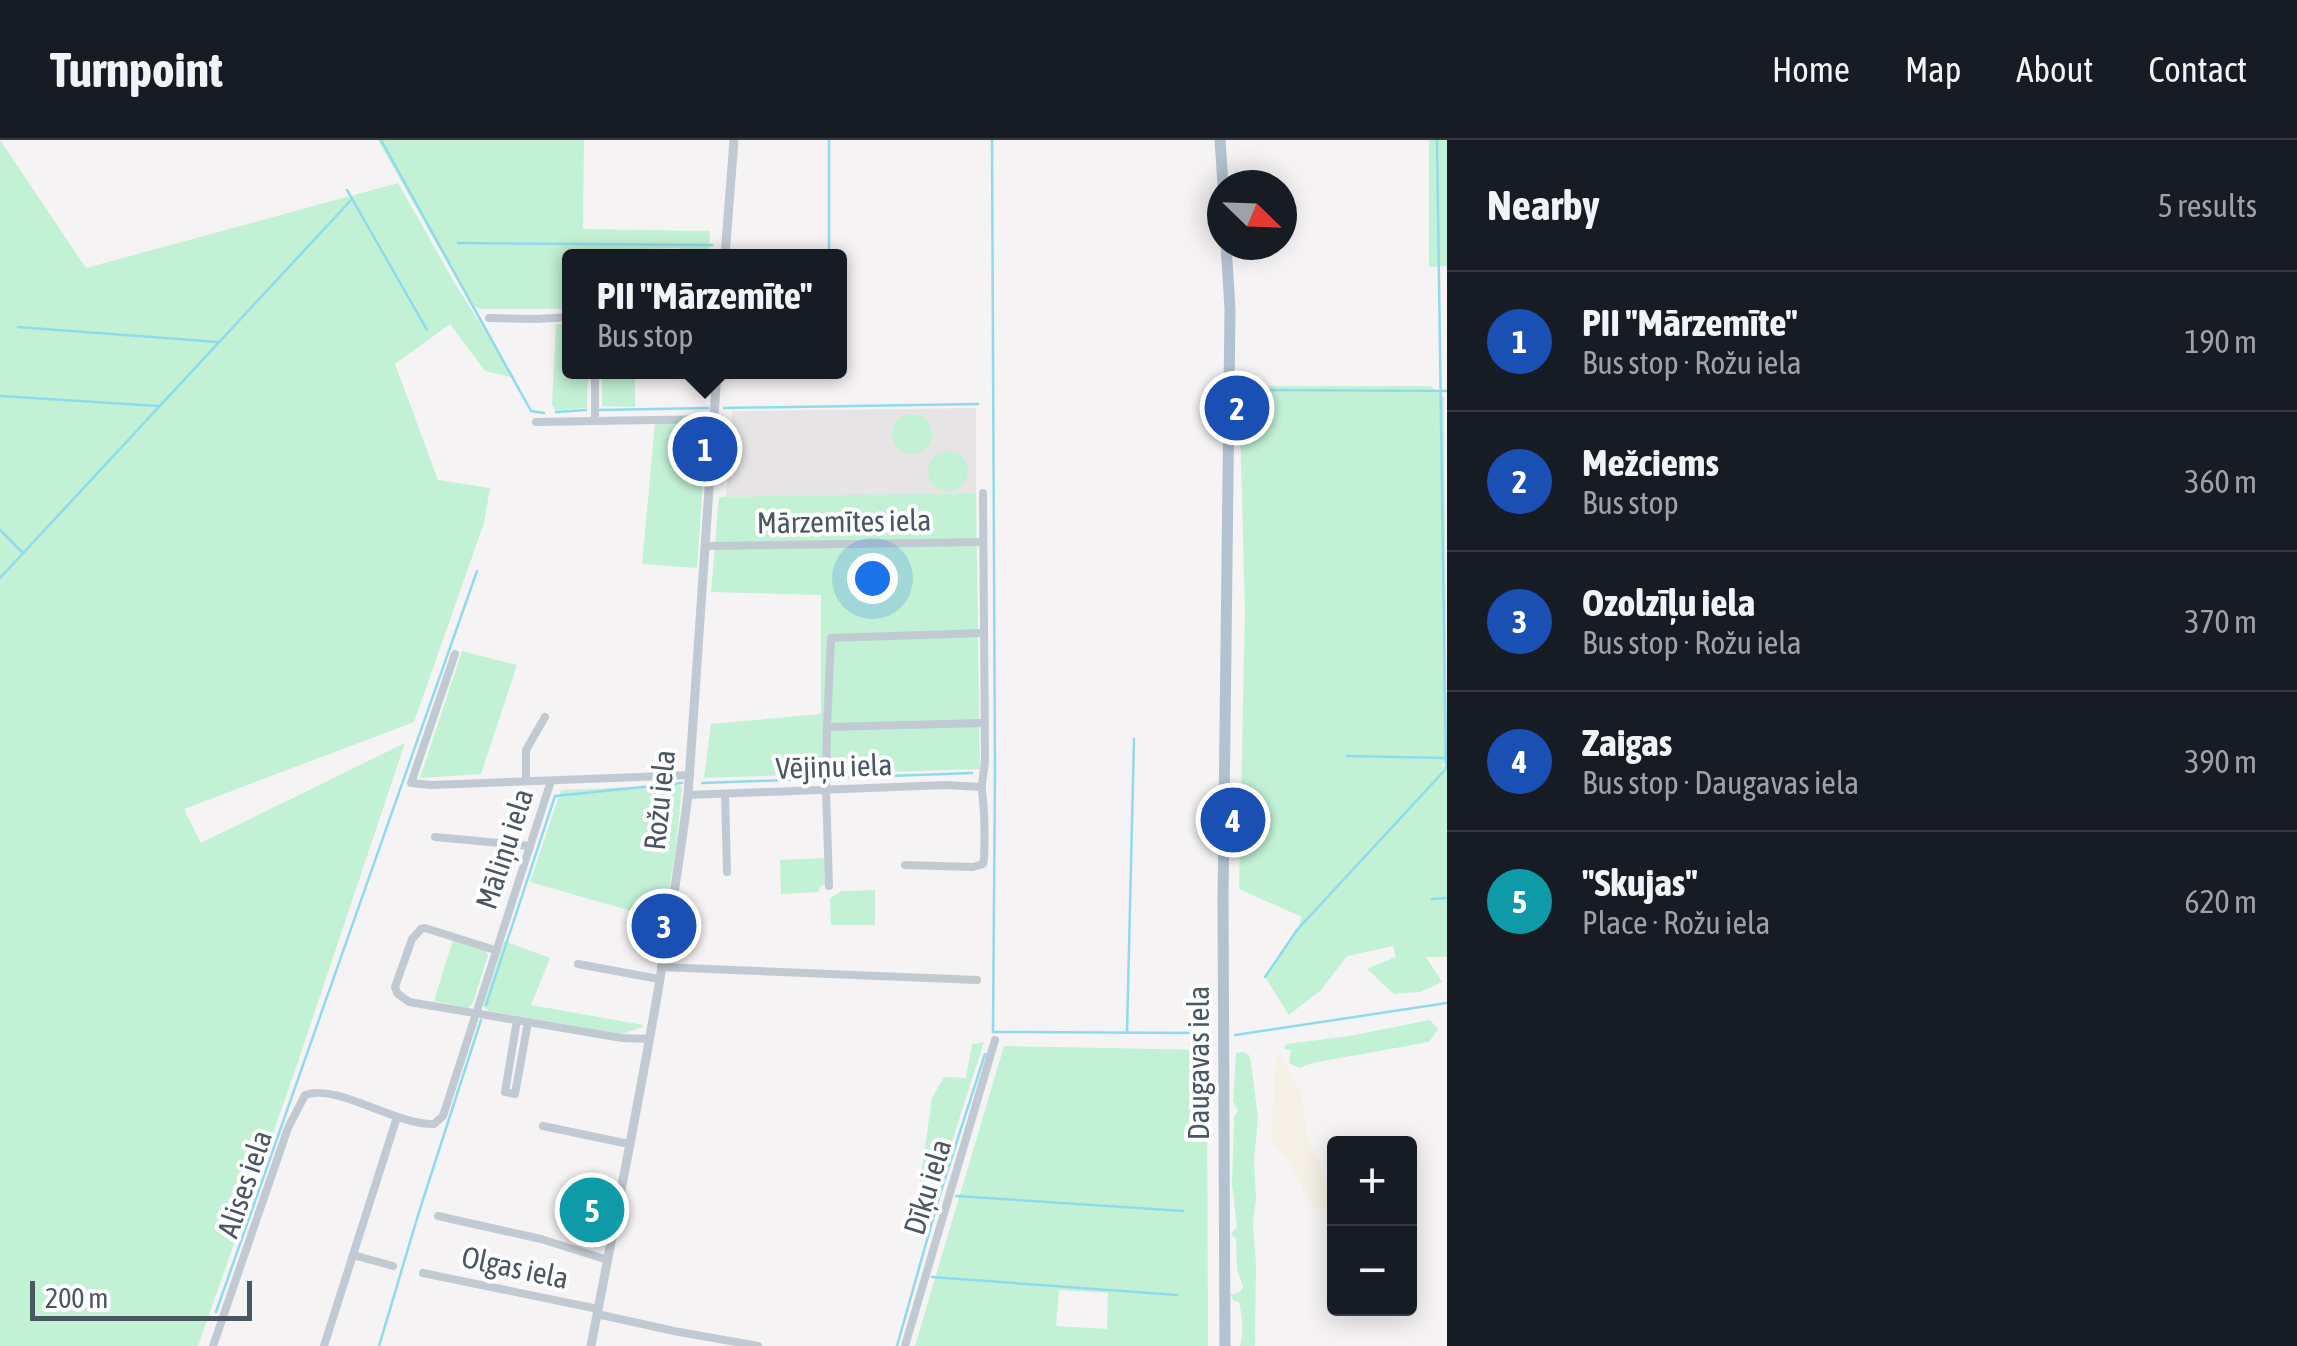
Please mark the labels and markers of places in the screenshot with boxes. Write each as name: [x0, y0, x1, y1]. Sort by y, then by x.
pin: 2: [1204, 370, 1270, 446]
pin: 1: [672, 412, 738, 486]
pin: 4: [1200, 782, 1266, 858]
pin: 3: [632, 888, 696, 964]
pin: 5: [560, 1172, 624, 1248]

